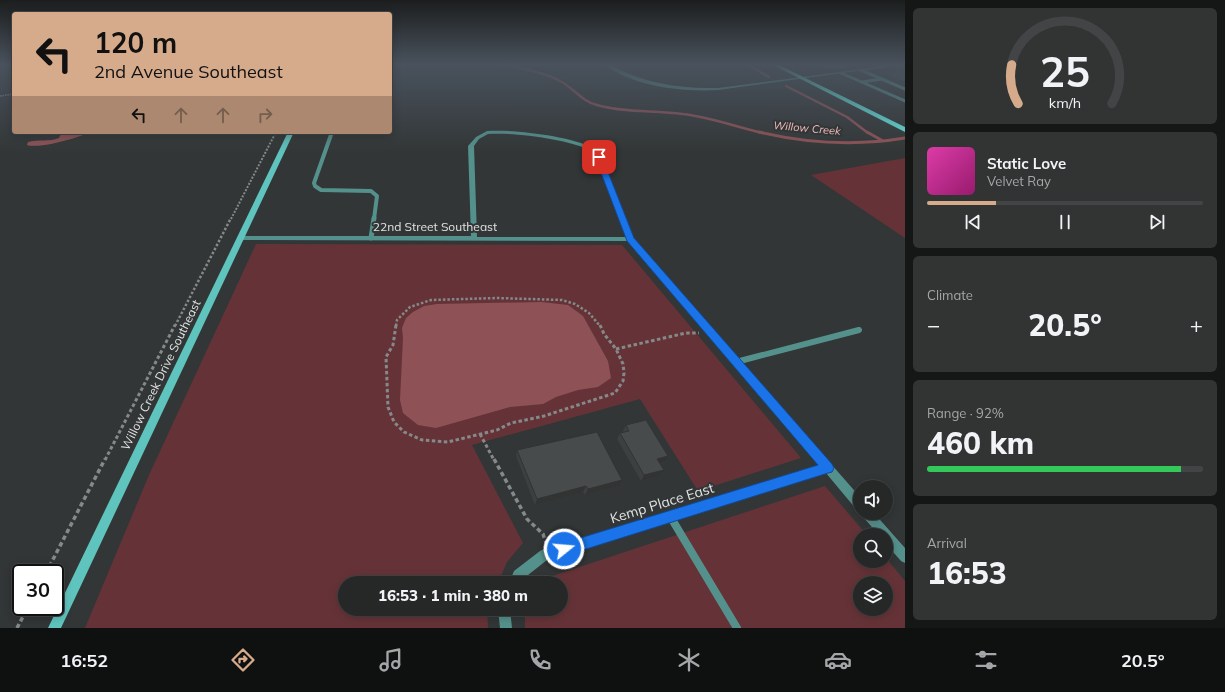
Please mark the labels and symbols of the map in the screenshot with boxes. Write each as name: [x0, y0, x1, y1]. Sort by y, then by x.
water label: Willow Creek: [773, 118, 842, 138]
pin: [582, 140, 616, 174]
street label: 22nd Street Southeast: [373, 219, 497, 234]
street label: Willow Creek Drive Southeast: [118, 297, 204, 452]
street label: Kemp Place East: [608, 479, 716, 527]
position arrow: [543, 528, 585, 570]
speed limit sign: 30: [12, 564, 64, 616]

